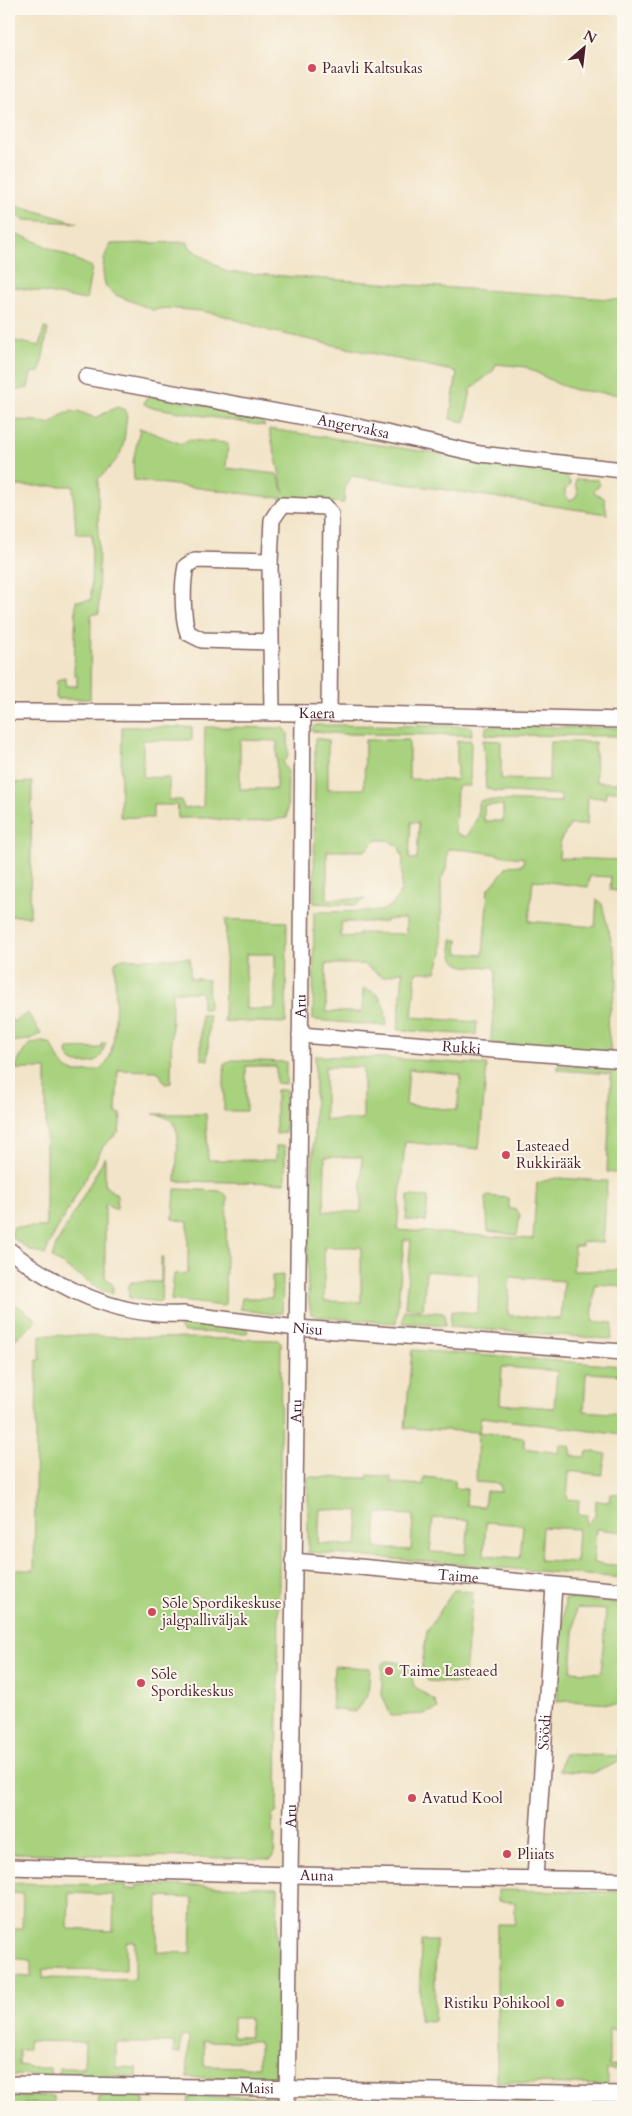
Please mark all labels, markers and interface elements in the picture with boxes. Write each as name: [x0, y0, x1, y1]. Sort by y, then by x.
north arrow: [560, 22, 610, 72]
text: N: [580, 26, 600, 48]
place label: Paavli Kaltsukas: [322, 58, 422, 78]
marker: Paavli Kaltsukas: [306, 62, 318, 74]
street label: Angervaksa: [316, 410, 392, 444]
street label: Kaera: [299, 703, 336, 723]
street label: Aru: [290, 994, 311, 1018]
street label: Rukki: [441, 1036, 482, 1059]
place label: Lasteaed Rukkirääk: [516, 1136, 582, 1173]
marker: Lasteaed Rukkirääk: [500, 1149, 512, 1161]
street label: Nisu: [292, 1318, 323, 1340]
street label: Aru: [286, 1399, 306, 1423]
street label: Taime: [437, 1564, 480, 1588]
place label: Sõle Spordikeskuse jalgpalliväljak: [160, 1593, 282, 1630]
marker: Sõle Spordikeskuse jalgpalliväljak: [146, 1606, 158, 1618]
place label: Taime Lasteaed: [399, 1661, 498, 1681]
place label: Sõle Spordikeskus: [151, 1664, 233, 1701]
marker: Taime Lasteaed: [383, 1665, 395, 1677]
marker: Sõle Spordikeskus: [135, 1677, 147, 1689]
street label: Söödi: [533, 1714, 556, 1751]
place label: Avatud Kool: [422, 1788, 503, 1808]
marker: Avatud Kool: [406, 1792, 418, 1804]
street label: Aru: [281, 1804, 301, 1828]
place label: Pliiats: [517, 1844, 554, 1864]
marker: Pliiats: [501, 1848, 513, 1860]
street label: Auna: [300, 1865, 335, 1886]
place label: Ristiku Põhikool: [444, 1993, 550, 2013]
marker: Ristiku Põhikool: [554, 1997, 566, 2009]
street label: Maisi: [240, 2078, 274, 2098]

